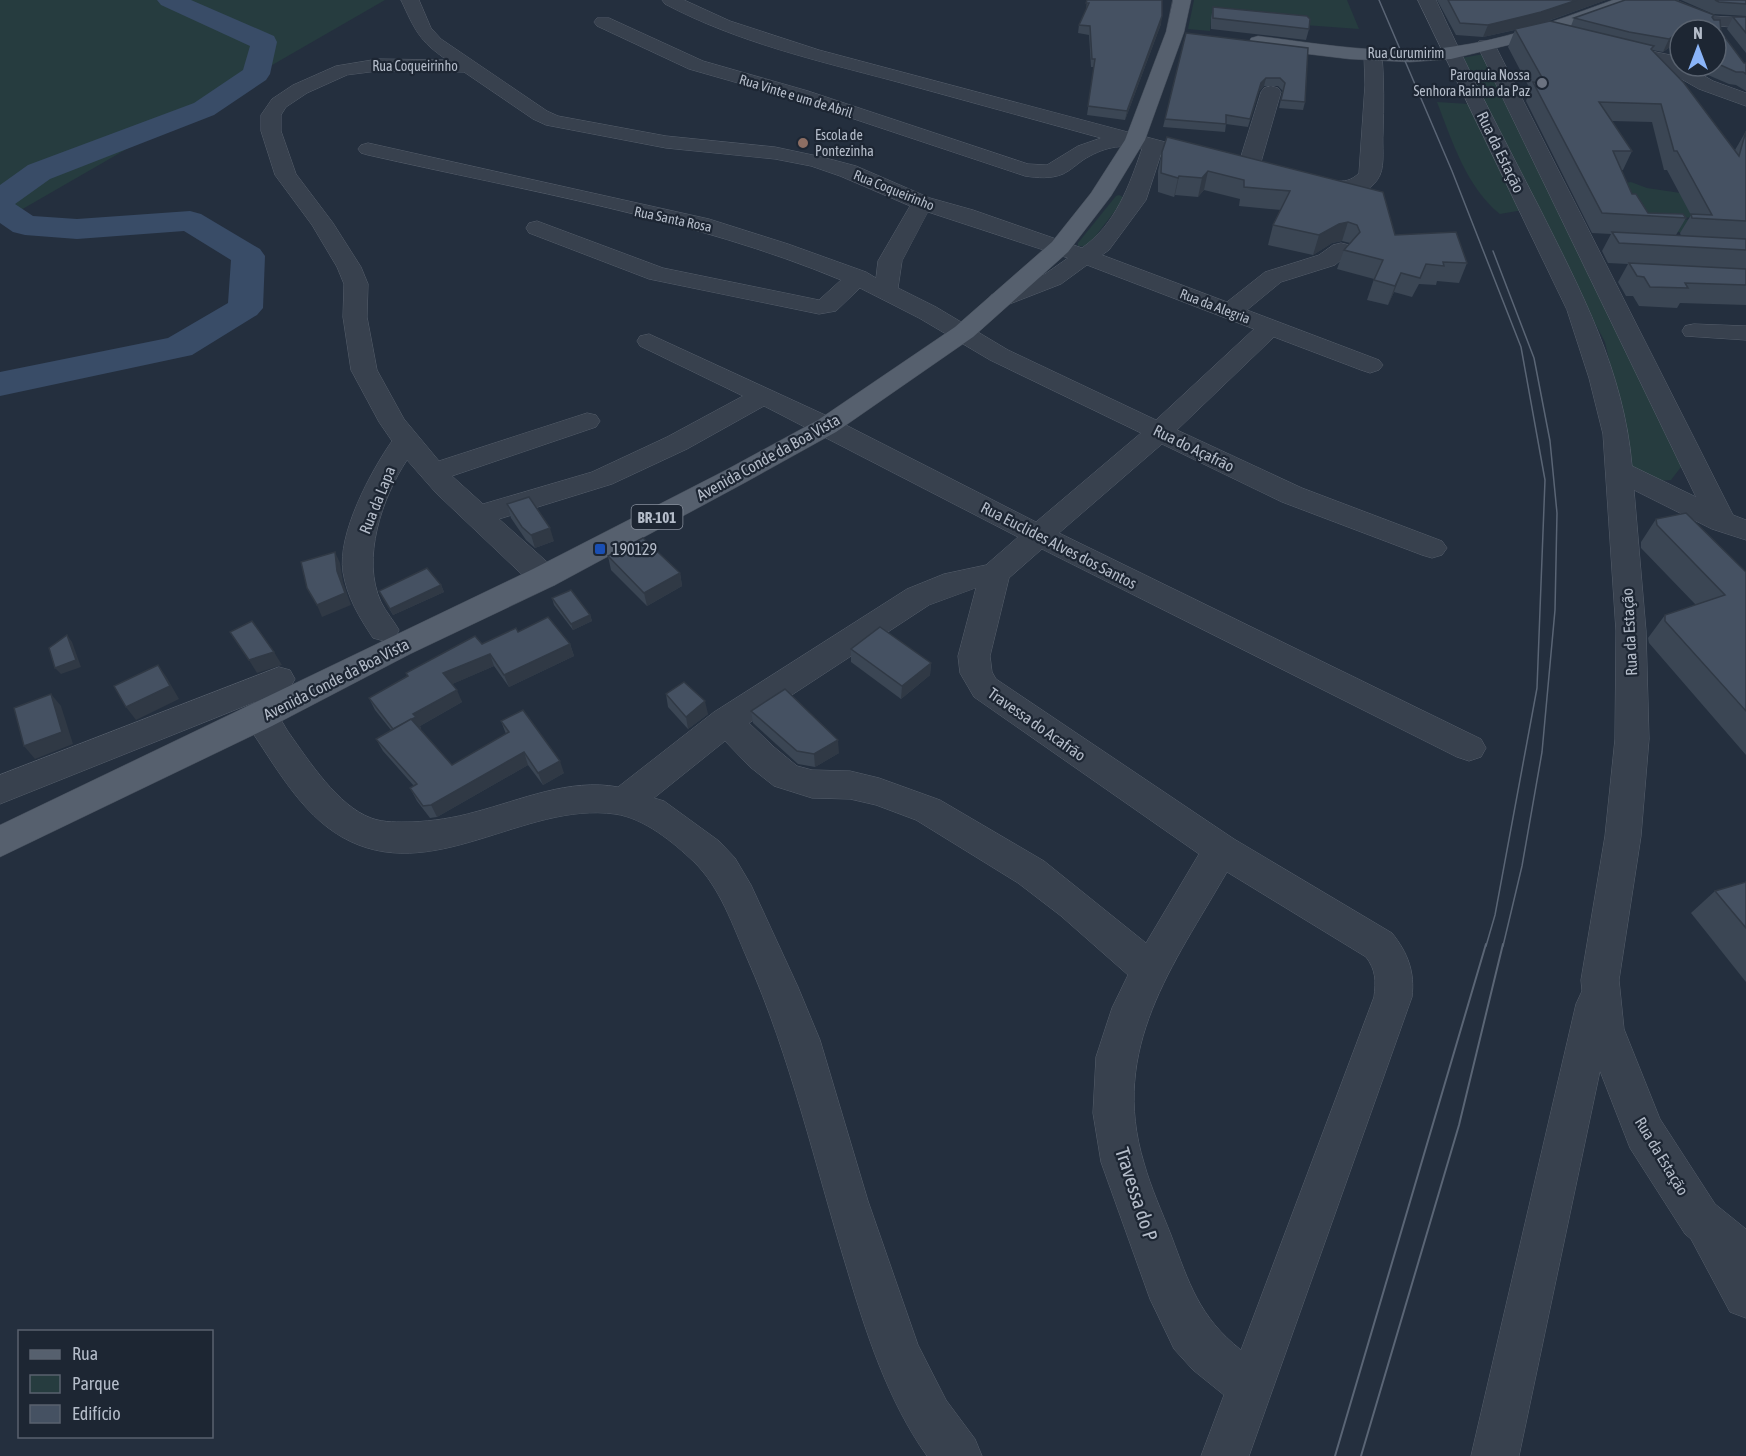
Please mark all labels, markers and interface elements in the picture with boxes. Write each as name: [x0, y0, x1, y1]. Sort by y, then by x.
north arrow: [1668, 18, 1728, 78]
text: N: [1693, 24, 1703, 42]
street label: Rua Curumirim: [1368, 45, 1444, 61]
street label: Rua Coqueirinho: [372, 58, 458, 74]
place label: Paroquia Nossa Senhora Rainha da Paz: [1413, 67, 1530, 99]
street label: Rua Vinte e um de Abril: [737, 71, 855, 121]
marker: Paroquia Nossa Senhora Rainha da Paz: [1535, 76, 1549, 90]
street label: Rua da Estação: [1473, 109, 1528, 196]
place label: Escola de Pontezinha: [815, 127, 874, 159]
marker: Escola de Pontezinha: [796, 136, 810, 150]
street label: Rua Coqueirinho: [851, 167, 937, 213]
street label: Rua Santa Rosa: [633, 203, 713, 235]
street label: Rua da Alegria: [1178, 285, 1252, 327]
street label: Avenida Conde da Boa Vista: [693, 410, 843, 504]
street label: Rua do Açafrão: [1150, 421, 1237, 476]
street label: Rua da Lapa: [355, 464, 400, 537]
street label: Rua Euclides Alves dos Santos: [978, 498, 1140, 592]
road number: BR-101: [632, 505, 682, 529]
place label: 190129: [612, 540, 657, 558]
marker: 190129: [593, 542, 607, 556]
street label: Rua da Estação: [1618, 588, 1641, 676]
street label: Avenida Conde da Boa Vista: [260, 634, 412, 724]
street label: Travessa do Acafrão: [985, 684, 1089, 764]
street label: Rua da Estação: [1631, 1114, 1692, 1199]
street label: Travessa do P: [1111, 1144, 1163, 1244]
legend: [18, 1330, 213, 1438]
text: Rua: [72, 1343, 98, 1364]
text: Parque: [72, 1373, 120, 1394]
text: Edifício: [72, 1403, 121, 1424]

